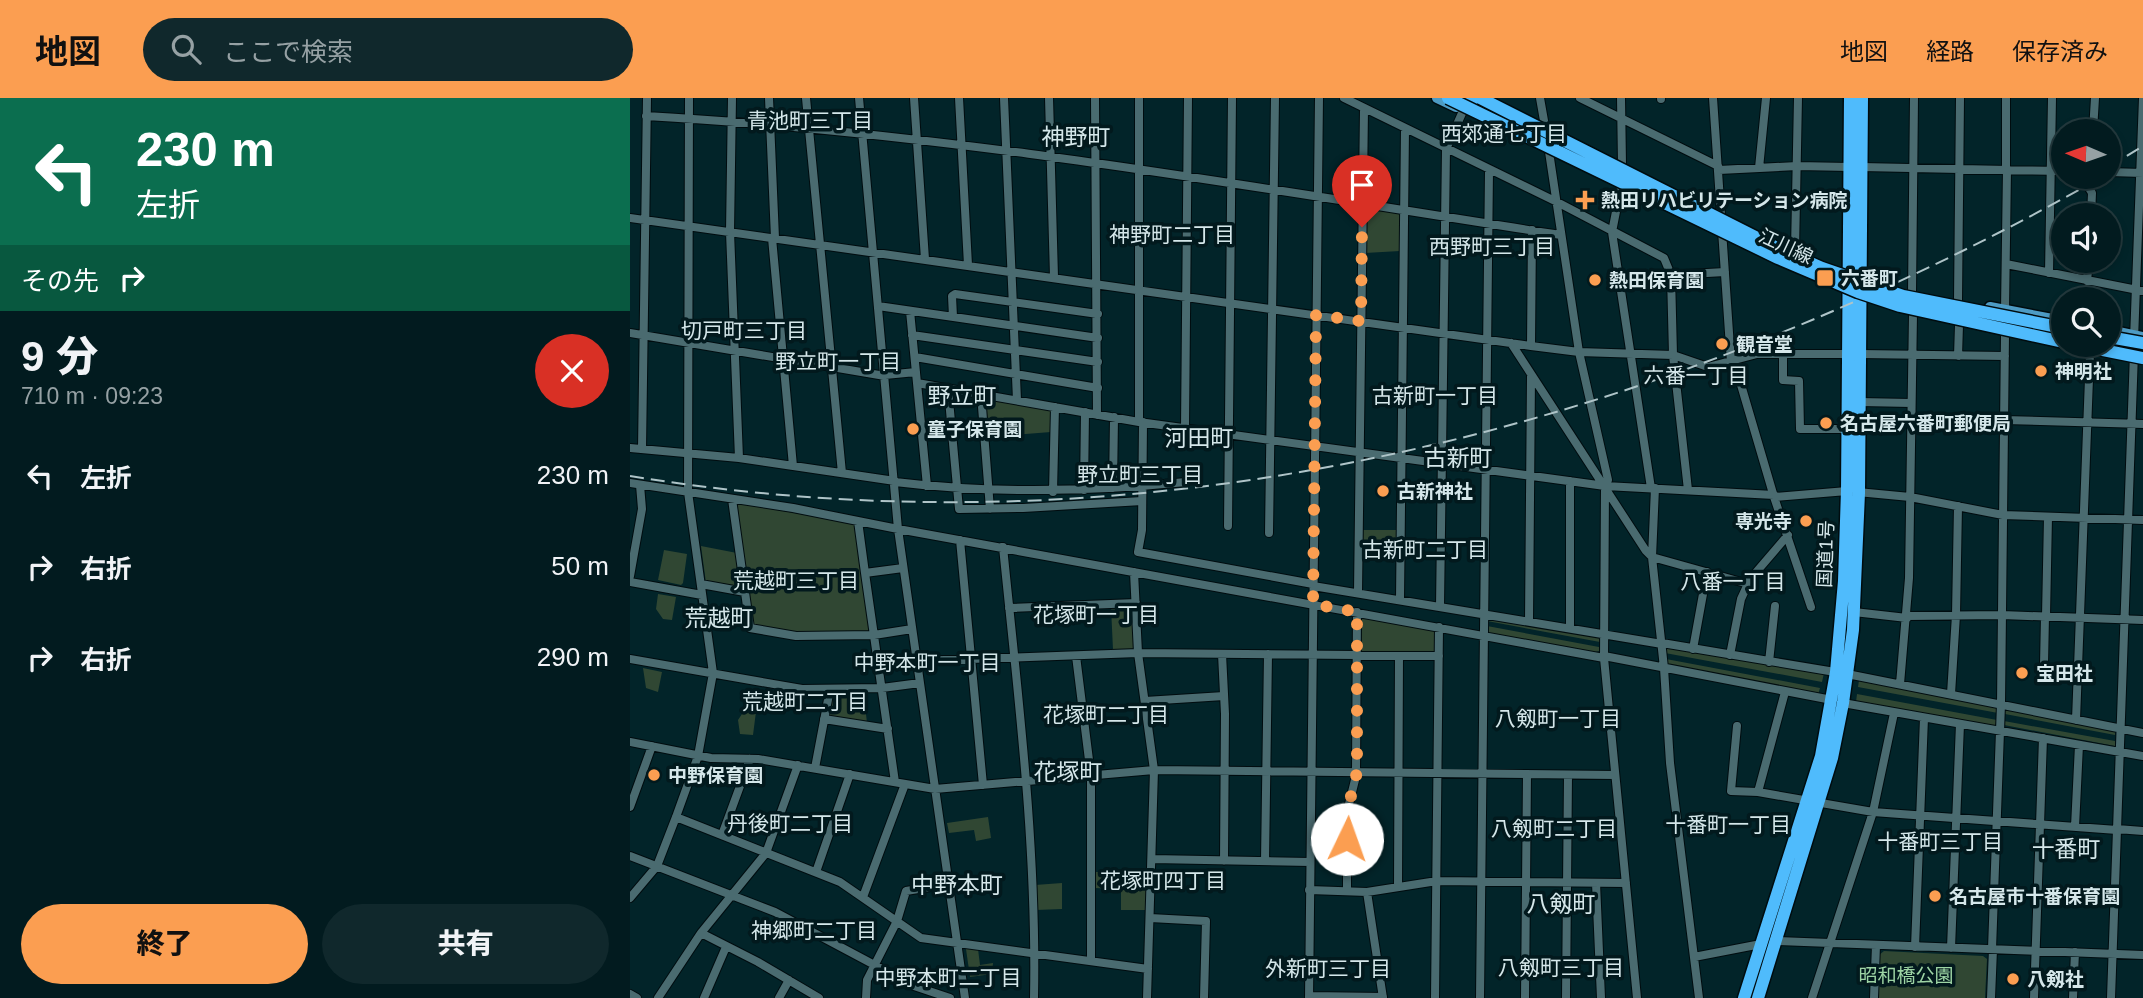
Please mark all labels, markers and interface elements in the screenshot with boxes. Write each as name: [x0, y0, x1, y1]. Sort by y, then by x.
search box: [143, 18, 633, 81]
icon: search: [167, 30, 205, 68]
text: 地図: [35, 33, 101, 70]
text: ここで検索: [223, 37, 353, 67]
text: 地図: [1840, 38, 1888, 65]
text: 経路: [1926, 38, 1974, 65]
text: 保存済み: [2012, 38, 2108, 65]
district label: 青池町三丁目: [747, 109, 873, 132]
north arrow: [2051, 119, 2121, 189]
map controls: [2051, 119, 2121, 357]
text: 230 m: [136, 122, 275, 176]
district label: 西郊通七丁目: [1441, 122, 1567, 145]
district label: 神野町: [1042, 124, 1111, 150]
icon: left: [21, 126, 112, 217]
pin: [1332, 155, 1392, 227]
icon: arrive: [1343, 166, 1381, 204]
text: 左折: [136, 187, 200, 223]
marker: 熱田リハビリテーション病院: [1575, 190, 1595, 210]
place label: 熱田リハビリテーション病院: [1601, 190, 1848, 211]
button: sound: [2051, 203, 2121, 273]
district label: 神野町二丁目: [1109, 223, 1235, 246]
street label: 江川線: [1756, 225, 1816, 268]
district label: 西野町三丁目: [1429, 235, 1555, 258]
icon: right: [113, 259, 151, 297]
text: その先: [21, 266, 99, 296]
marker: 六番町: [1815, 268, 1835, 288]
place label: 六番町: [1841, 268, 1898, 289]
place label: 熱田保育園: [1609, 270, 1704, 291]
marker: 熱田保育園: [1587, 272, 1603, 288]
button: search: [2051, 287, 2121, 357]
district label: 切戸町三丁目: [681, 319, 807, 342]
text: 9 分: [21, 333, 98, 380]
button: close: [535, 334, 609, 408]
place label: 観音堂: [1736, 334, 1793, 355]
marker: 観音堂: [1714, 336, 1730, 352]
district label: 野立町一丁目: [775, 350, 901, 373]
place label: 神明社: [2055, 361, 2112, 382]
marker: 神明社: [2033, 363, 2049, 379]
district label: 六番一丁目: [1644, 364, 1749, 387]
text: 710 m · 09:23: [21, 383, 163, 409]
district label: 野立町: [928, 383, 997, 409]
district label: 古新町一丁目: [1372, 384, 1498, 407]
place label: 名古屋六番町郵便局: [1840, 413, 2011, 434]
marker: 名古屋六番町郵便局: [1818, 415, 1834, 431]
place label: 童子保育園: [927, 419, 1022, 440]
marker: 童子保育園: [905, 421, 921, 437]
district label: 河田町: [1165, 425, 1234, 451]
district label: 古新町: [1424, 445, 1493, 471]
icon: left: [21, 457, 59, 495]
text: 230 m: [537, 460, 609, 490]
text: 左折: [80, 463, 132, 493]
district label: 野立町三丁目: [1077, 463, 1203, 486]
place label: 古新神社: [1397, 481, 1473, 502]
marker: 古新神社: [1375, 483, 1391, 499]
place label: 専光寺: [1735, 511, 1792, 532]
marker: 専光寺: [1798, 513, 1814, 529]
street label: 国道1号: [1814, 520, 1837, 588]
district label: 古新町二丁目: [1362, 538, 1488, 561]
icon: right: [21, 548, 59, 586]
text: 50 m: [551, 551, 609, 581]
text: 右折: [80, 554, 132, 584]
district label: 荒越町三丁目: [733, 569, 859, 592]
district label: 八番一丁目: [1681, 570, 1786, 593]
district label: 花塚町一丁目: [1033, 603, 1159, 626]
district label: 荒越町: [685, 605, 754, 631]
icon: right: [21, 639, 59, 677]
text: 290 m: [537, 642, 609, 672]
text: 右折: [80, 645, 132, 675]
district label: 中野本町一丁目: [854, 651, 1001, 674]
place label: 宝田社: [2036, 663, 2093, 684]
marker: 宝田社: [2014, 665, 2030, 681]
district label: 荒越町二丁目: [742, 690, 868, 713]
district label: 花塚町二丁目: [1043, 703, 1169, 726]
district label: 八剱町一丁目: [1495, 707, 1621, 730]
district label: 花塚町: [1034, 759, 1103, 785]
place label: 中野保育園: [668, 765, 763, 786]
marker: 中野保育園: [646, 767, 662, 783]
position arrow: [1310, 802, 1384, 876]
district label: 丹後町二丁目: [727, 812, 853, 835]
district label: 十番町一丁目: [1665, 813, 1791, 836]
district label: 八剱町二丁目: [1491, 817, 1617, 840]
district label: 十番町三丁目: [1877, 830, 2003, 853]
district label: 十番町: [2032, 836, 2101, 862]
district label: 花塚町四丁目: [1100, 869, 1226, 892]
district label: 中野本町: [911, 872, 1003, 898]
place label: 名古屋市十番保育園: [1949, 886, 2120, 907]
marker: 名古屋市十番保育園: [1927, 888, 1943, 904]
district label: 八剱町: [1527, 891, 1596, 917]
button: 終了: [21, 904, 308, 984]
button: 共有: [322, 904, 609, 984]
district label: 神郷町二丁目: [751, 919, 877, 942]
district label: 八剱町三丁目: [1498, 956, 1624, 979]
district label: 外新町三丁目: [1265, 957, 1391, 980]
park label: 昭和橋公園: [1858, 965, 1954, 986]
district label: 中野本町二丁目: [875, 966, 1022, 989]
place label: 八剱社: [2027, 969, 2084, 990]
marker: 八剱社: [2005, 971, 2021, 987]

